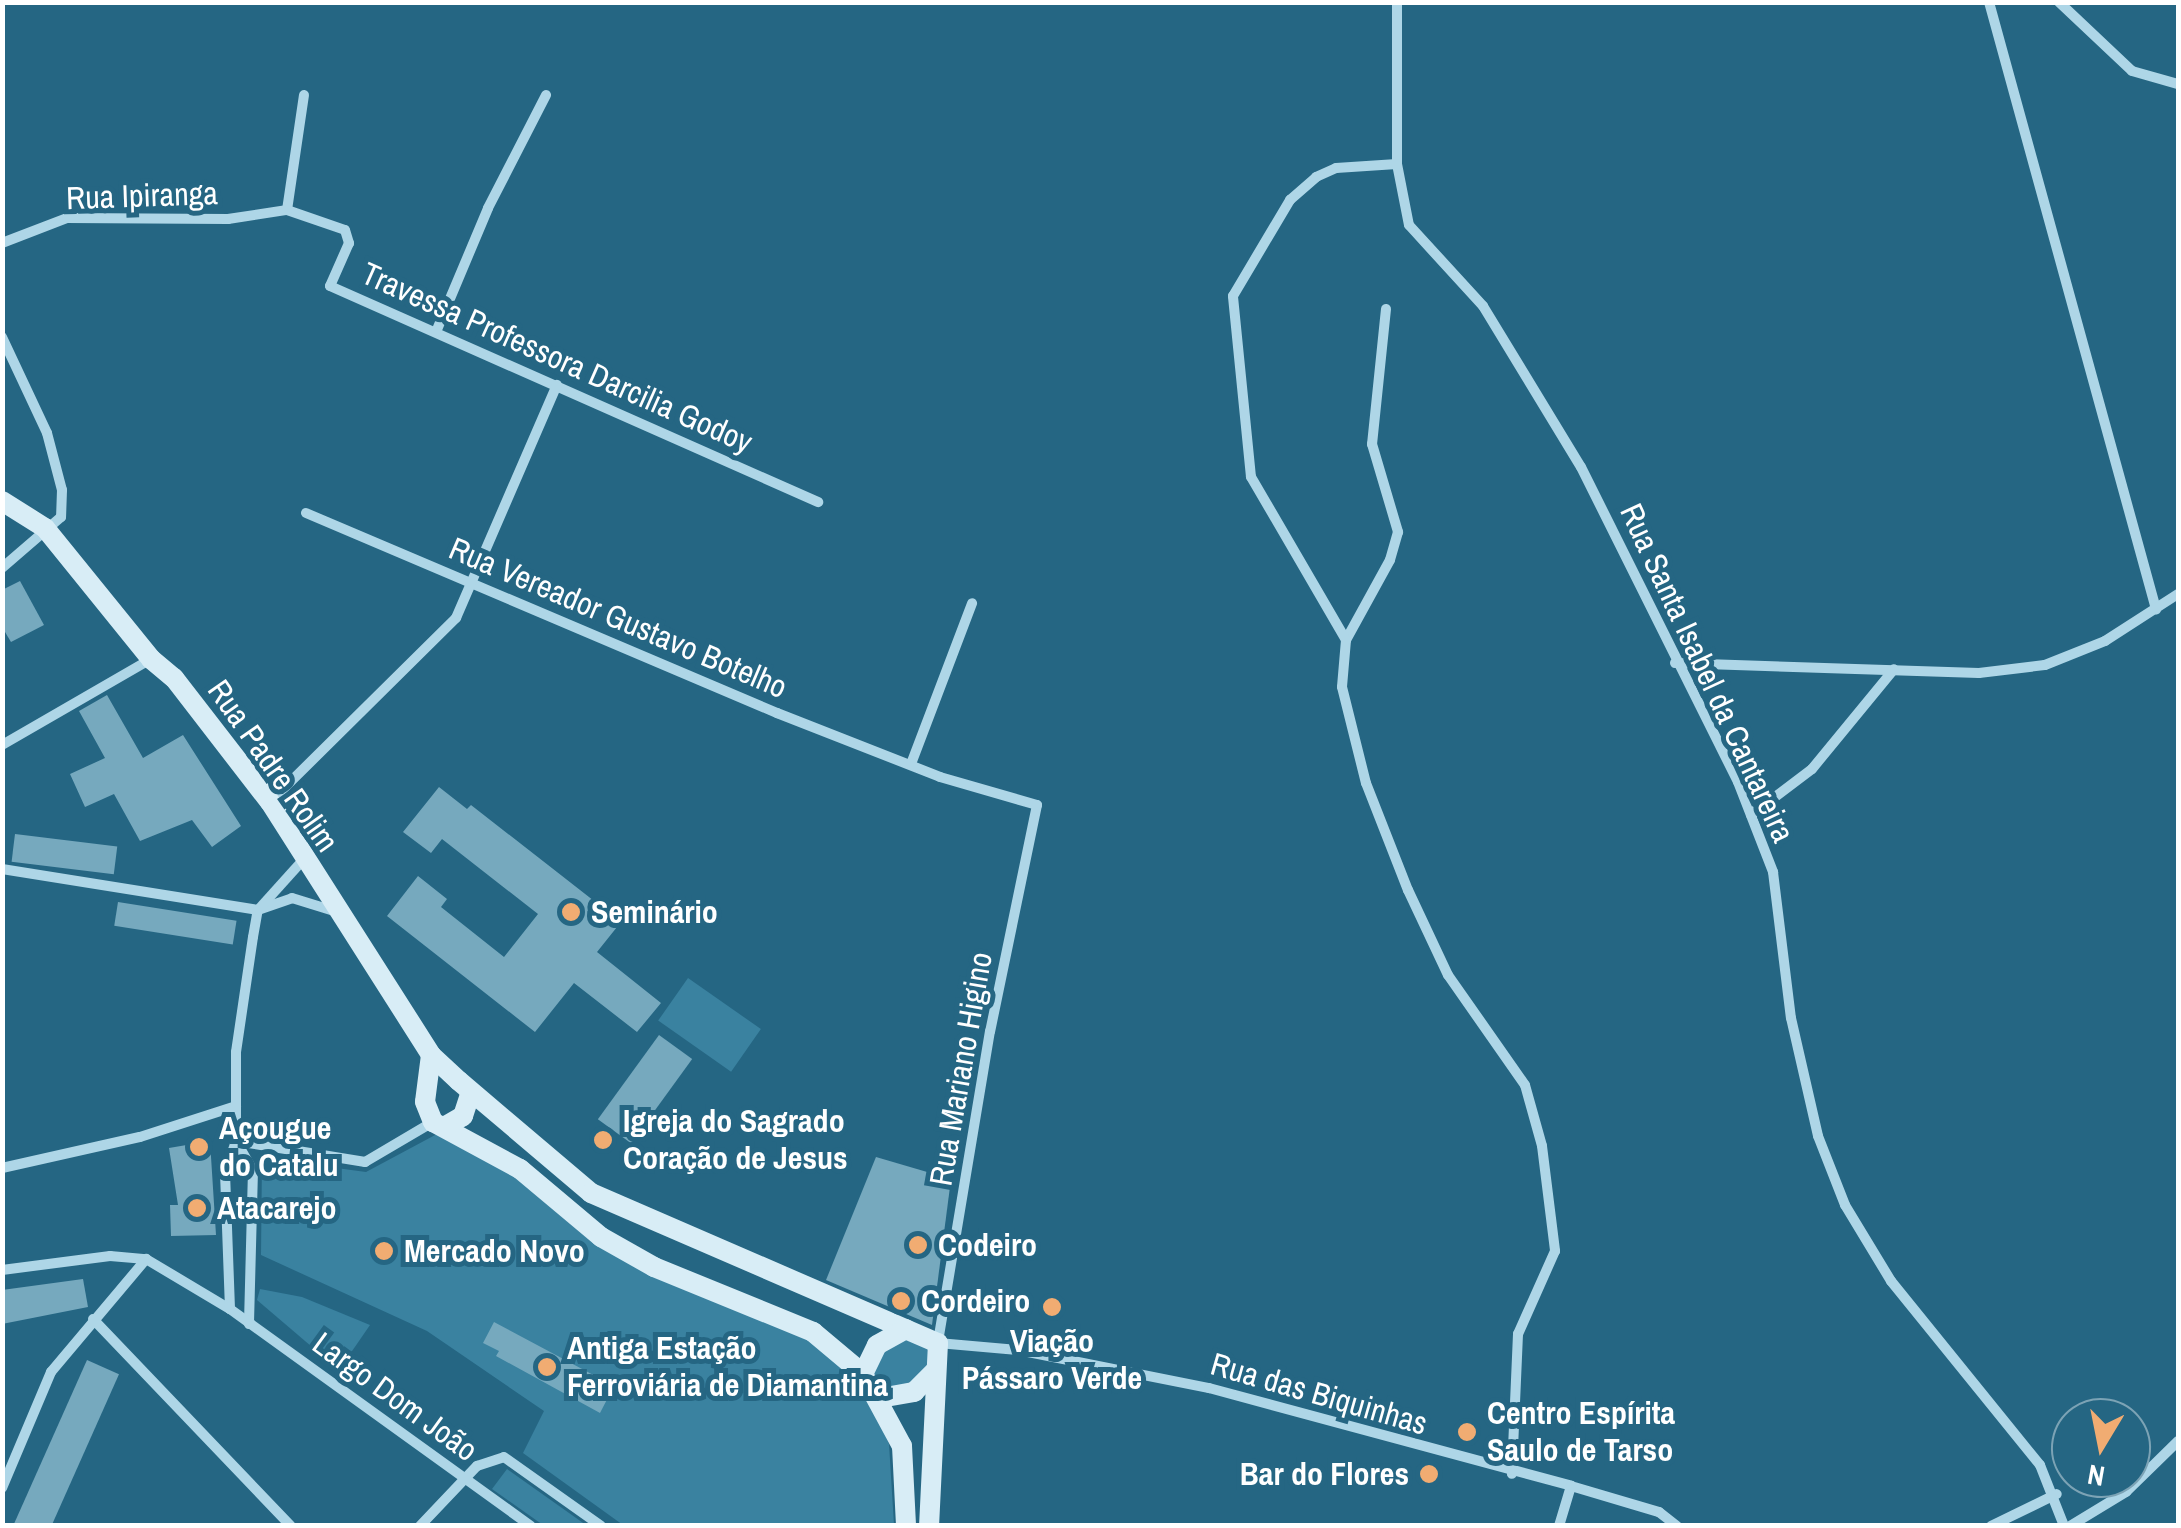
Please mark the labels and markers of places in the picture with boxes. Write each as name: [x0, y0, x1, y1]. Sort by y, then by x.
place label: Seminário: [591, 893, 718, 931]
marker: Seminário: [560, 901, 582, 923]
place label: Igreja do Sagrado Coração de Jesus: [623, 1103, 848, 1178]
place label: Açougue do Catalu: [219, 1110, 339, 1185]
marker: Igreja do Sagrado Coração de Jesus: [592, 1129, 614, 1151]
marker: Açougue do Catalu: [188, 1136, 210, 1158]
place label: Atacarejo: [217, 1189, 337, 1227]
marker: Atacarejo: [186, 1197, 208, 1219]
place label: Codeiro: [938, 1226, 1037, 1264]
place label: Mercado Novo: [404, 1232, 585, 1270]
marker: Codeiro: [907, 1234, 929, 1256]
marker: Mercado Novo: [373, 1240, 395, 1262]
place label: Cordeiro: [921, 1282, 1030, 1320]
marker: Cordeiro: [890, 1290, 912, 1312]
marker: Viação Pássaro Verde: [1041, 1296, 1063, 1318]
place label: Viação Pássaro Verde: [962, 1323, 1142, 1398]
place label: Antiga Estação Ferroviária de Diamantina: [567, 1330, 888, 1405]
marker: Antiga Estação Ferroviária de Diamantina: [536, 1356, 558, 1378]
place label: Centro Espírita Saulo de Tarso: [1487, 1395, 1675, 1470]
marker: Centro Espírita Saulo de Tarso: [1456, 1421, 1478, 1443]
place label: Bar do Flores: [1240, 1455, 1409, 1493]
marker: Bar do Flores: [1418, 1463, 1440, 1485]

